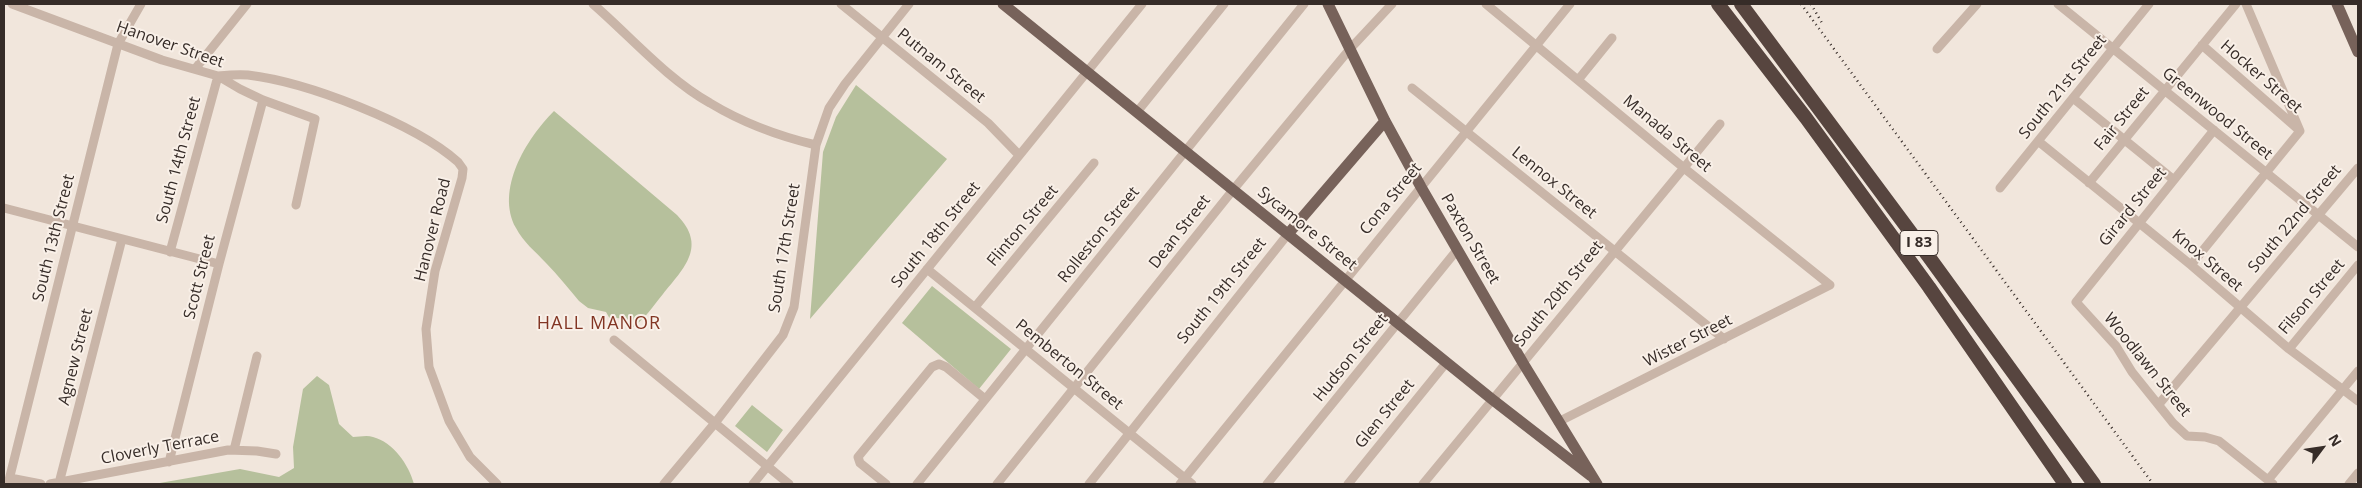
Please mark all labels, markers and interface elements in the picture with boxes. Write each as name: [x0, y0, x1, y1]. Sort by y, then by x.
street label: Hanover Street: [114, 18, 226, 72]
street label: Putnam Street: [893, 25, 989, 107]
street label: South 21st Street: [2015, 31, 2111, 143]
street label: Hocker Street: [2216, 36, 2306, 118]
street label: Greenwood Street: [2158, 64, 2276, 164]
street label: Fair Street: [2090, 83, 2154, 155]
street label: Manada Street: [1619, 91, 1715, 177]
street label: South 14th Street: [153, 94, 205, 226]
street label: Lennox Street: [1508, 143, 1600, 223]
street label: Cona Street: [1356, 159, 1426, 239]
street label: South 22nd Street: [2244, 161, 2346, 277]
street label: Girard Street: [2095, 164, 2171, 250]
street label: South 13th Street: [29, 172, 79, 304]
street label: Hanover Road: [411, 176, 455, 284]
street label: South 18th Street: [887, 178, 985, 292]
street label: Flinton Street: [983, 181, 1063, 271]
street label: South 17th Street: [765, 182, 805, 314]
street label: Rolleston Street: [1054, 183, 1144, 287]
street label: Sycamore Street: [1253, 183, 1361, 275]
street label: Dean Street: [1145, 191, 1215, 273]
street label: Paxton Street: [1436, 191, 1504, 287]
street label: Knox Street: [2168, 226, 2246, 296]
road number: I 83: [1900, 230, 1938, 256]
street label: Scott Street: [180, 233, 220, 321]
street label: South 19th Street: [1173, 234, 1271, 348]
street label: South 20th Street: [1510, 237, 1608, 351]
street label: Filson Street: [2275, 255, 2349, 339]
street label: Agnew Street: [55, 307, 97, 407]
street label: Woodlawn Street: [2099, 309, 2195, 421]
street label: Hudson Street: [1310, 310, 1392, 406]
street label: Wister Street: [1641, 311, 1735, 371]
district label: HALL MANOR: [536, 313, 662, 335]
street label: Pemberton Street: [1011, 316, 1127, 414]
street label: Glen Street: [1351, 376, 1419, 452]
north arrow: [2297, 423, 2347, 473]
street label: Cloverly Terrace: [99, 427, 221, 469]
text: N: [2324, 430, 2346, 450]

